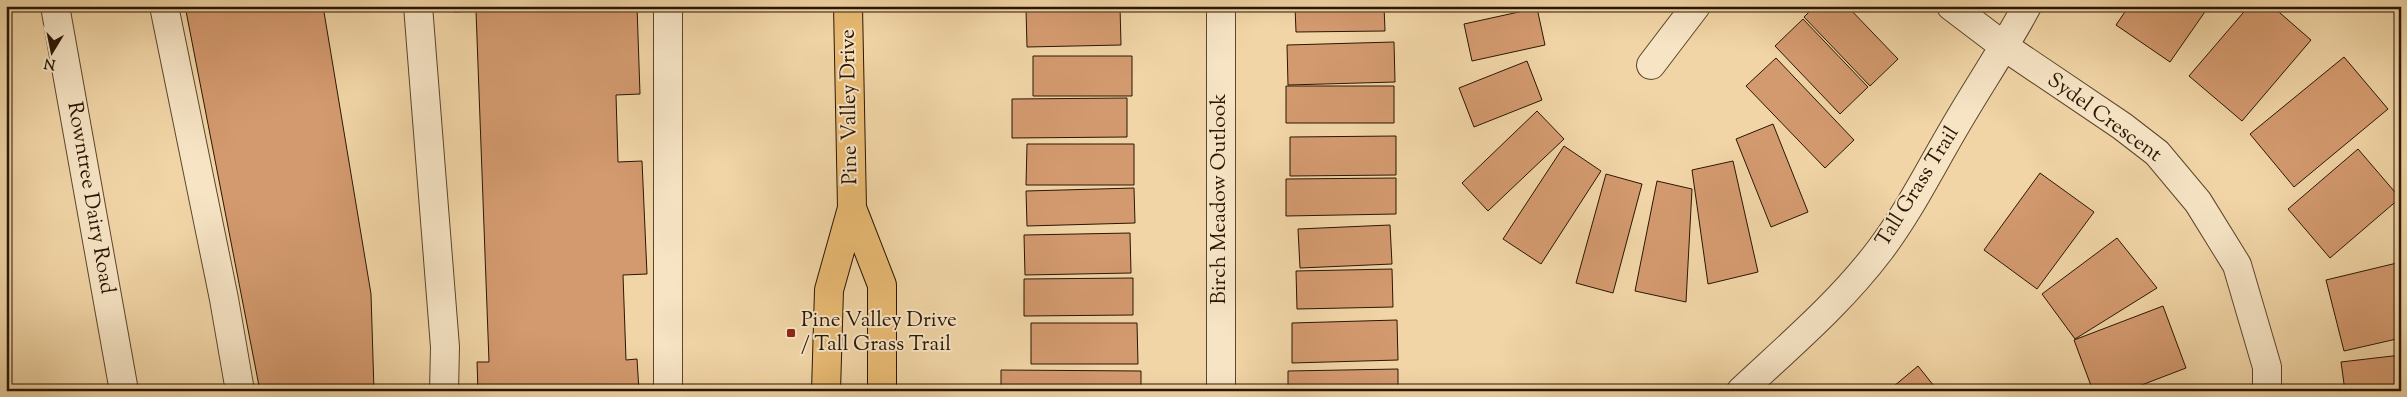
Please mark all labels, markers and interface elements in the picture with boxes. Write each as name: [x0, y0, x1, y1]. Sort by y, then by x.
north arrow: [28, 28, 78, 78]
street label: Pine Valley Drive: [834, 29, 866, 185]
text: N: [43, 52, 57, 74]
street label: Sydel Crescent: [2040, 66, 2168, 170]
street label: Birch Meadow Outlook: [1205, 93, 1235, 305]
street label: Rowntree Dairy Road: [58, 100, 122, 297]
street label: Tall Grass Trail: [1869, 121, 1967, 253]
place label: Pine Valley Drive / Tall Grass Trail: [801, 306, 957, 360]
marker: Pine Valley Drive / Tall Grass Trail: [785, 327, 797, 339]

